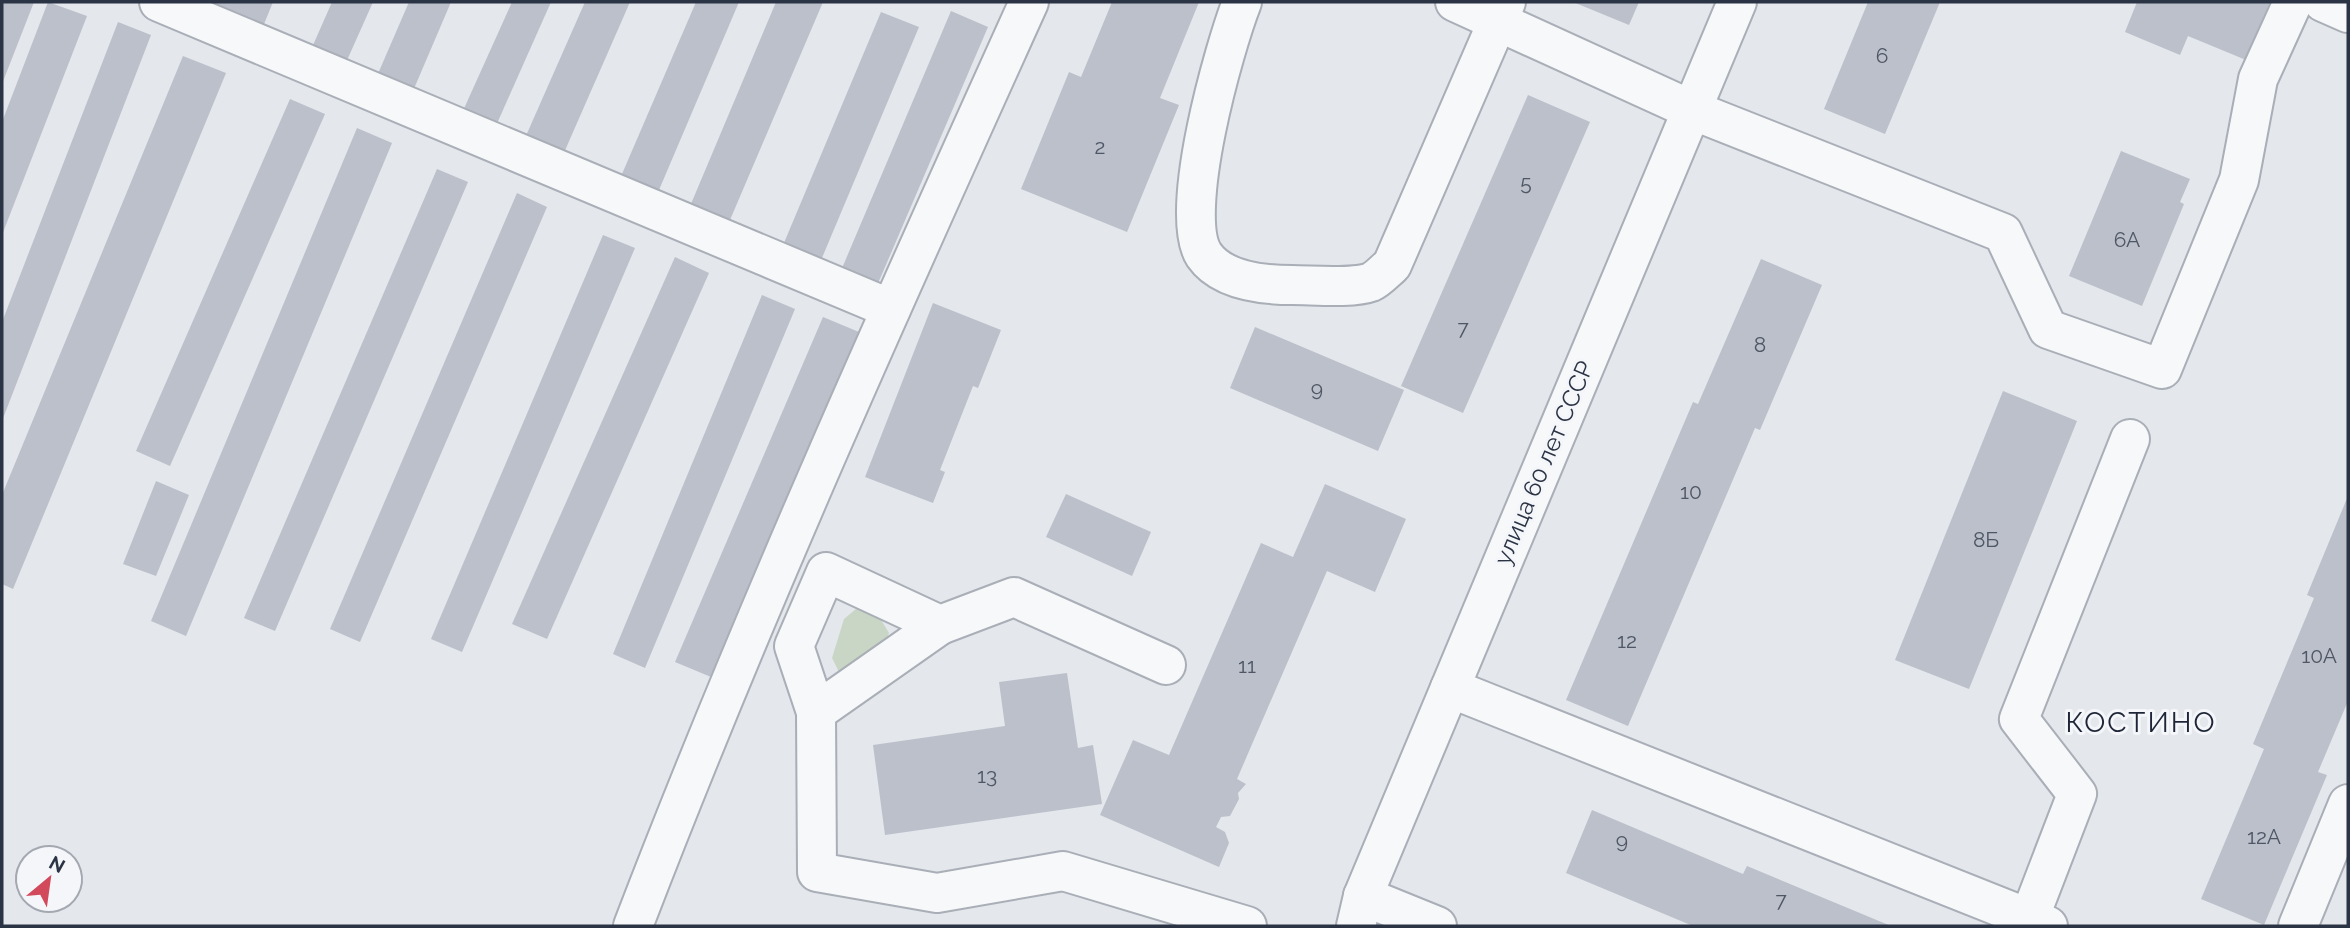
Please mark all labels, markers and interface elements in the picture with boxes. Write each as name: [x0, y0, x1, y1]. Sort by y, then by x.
house number: 6: [1876, 43, 1888, 68]
house number: 2: [1095, 134, 1105, 159]
house number: 5: [1520, 170, 1532, 195]
house number: 6А: [2114, 227, 2140, 252]
house number: 7: [1457, 315, 1469, 340]
house number: 8: [1754, 332, 1766, 357]
street label: улица 60 лет СССР: [1487, 356, 1600, 569]
house number: 9: [1311, 376, 1323, 401]
house number: 10: [1680, 479, 1702, 504]
house number: 8Б: [1973, 527, 1999, 552]
house number: 12: [1617, 628, 1637, 653]
house number: 10А: [2301, 643, 2337, 668]
house number: 11: [1238, 653, 1256, 678]
district label: КОСТИНО: [2066, 706, 2216, 739]
house number: 13: [977, 763, 997, 788]
house number: 12А: [2247, 824, 2281, 849]
house number: 9: [1616, 828, 1628, 853]
north arrow: [14, 844, 84, 914]
text: N: [46, 851, 69, 877]
house number: 7: [1775, 887, 1787, 912]

